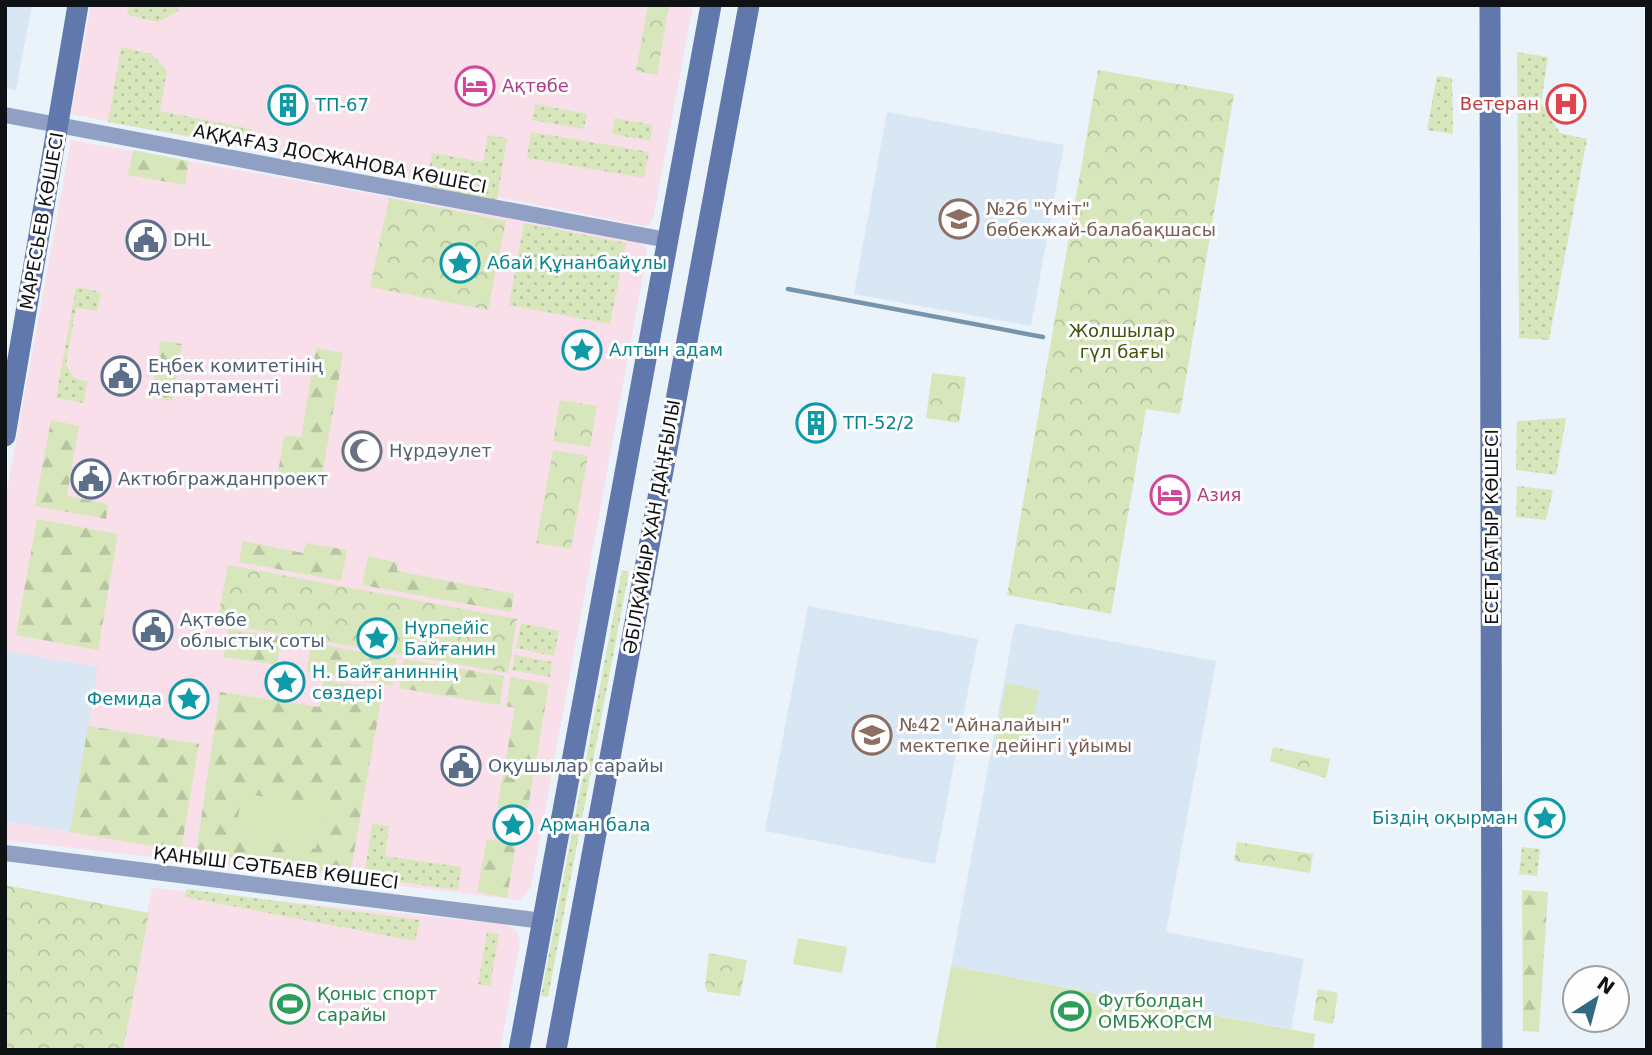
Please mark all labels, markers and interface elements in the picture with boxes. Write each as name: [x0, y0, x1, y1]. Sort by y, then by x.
hotel icon: Ақтөбе: [454, 65, 496, 107]
place label: Ақтөбе: [502, 75, 569, 96]
hospital icon: Ветеран: [1545, 83, 1587, 125]
building icon: ТП-67: [267, 84, 309, 126]
place label: Ветеран: [1460, 93, 1539, 114]
place label: ТП-67: [314, 94, 369, 115]
street label: АҚҚАҒАЗ ДОСЖАНОВА КӨШЕСІ: [192, 120, 488, 197]
street label: МАРЕСЬЕВ КӨШЕСІ: [16, 131, 67, 311]
school or university icon: №26 "Үміт" бөбекжай-балабақшасы: [938, 198, 980, 240]
place label: №26 "Үміт" бөбекжай-балабақшасы: [986, 198, 1216, 240]
public building icon: DHL: [125, 219, 167, 261]
place label: DHL: [173, 229, 210, 250]
place icon: Абай Құнанбайұлы: [439, 242, 481, 284]
place label: Абай Құнанбайұлы: [487, 252, 667, 273]
park label: Жолшылар гүл бағы: [1069, 320, 1175, 362]
place icon: Алтын адам: [561, 329, 603, 371]
place label: Алтын адам: [609, 339, 723, 360]
public building icon: Еңбек комитетінің департаменті: [100, 355, 142, 397]
place label: Еңбек комитетінің департаменті: [148, 355, 323, 397]
street label: ӘБІЛҚАЙЫР ХАН ДАҢҒЫЛЫ: [619, 398, 684, 656]
building icon: ТП-52/2: [795, 402, 837, 444]
place label: ТП-52/2: [842, 412, 914, 433]
street label: ЕСЕТ БАТЫР КӨШЕСІ: [1481, 429, 1502, 625]
mosque icon: Нұрдәулет: [341, 430, 383, 472]
place label: Нұрдәулет: [389, 440, 492, 461]
public building icon: Актюбгражданпроект: [70, 458, 112, 500]
place label: Актюбгражданпроект: [118, 468, 328, 489]
hotel icon: Азия: [1149, 474, 1191, 516]
place label: Азия: [1197, 484, 1241, 505]
public building icon: Ақтөбе облыстық соты: [132, 609, 174, 651]
place label: Ақтөбе облыстық соты: [180, 609, 325, 651]
place icon: Нұрпейіс Байғанин: [356, 617, 398, 659]
place label: Нұрпейіс Байғанин: [404, 617, 496, 659]
place icon: Н. Байғаниннің сөздері: [264, 661, 306, 703]
place label: Н. Байғаниннің сөздері: [312, 661, 458, 703]
place icon: Фемида: [168, 678, 210, 720]
place label: Фемида: [87, 688, 162, 709]
school or university icon: №42 "Айналайын" мектепке дейінгі ұйымы: [851, 714, 893, 756]
place label: №42 "Айналайын" мектепке дейінгі ұйымы: [899, 714, 1132, 756]
public building icon: Оқушылар сарайы: [440, 745, 482, 787]
place label: Оқушылар сарайы: [488, 755, 663, 776]
place icon: Біздің оқырман: [1524, 797, 1566, 839]
place icon: Арман бала: [492, 804, 534, 846]
place label: Біздің оқырман: [1372, 807, 1518, 828]
place label: Арман бала: [540, 814, 651, 835]
street label: ҚАНЫШ СӘТБАЕВ КӨШЕСІ: [152, 842, 400, 893]
north arrow: [1561, 964, 1631, 1034]
text: N: [1593, 972, 1619, 999]
sports icon: Қоныс спорт сарайы: [269, 983, 311, 1025]
place label: Қоныс спорт сарайы: [317, 983, 437, 1025]
sports icon: Футболдан ОМБЖОРСМ: [1050, 990, 1092, 1032]
place label: Футболдан ОМБЖОРСМ: [1098, 990, 1213, 1032]

